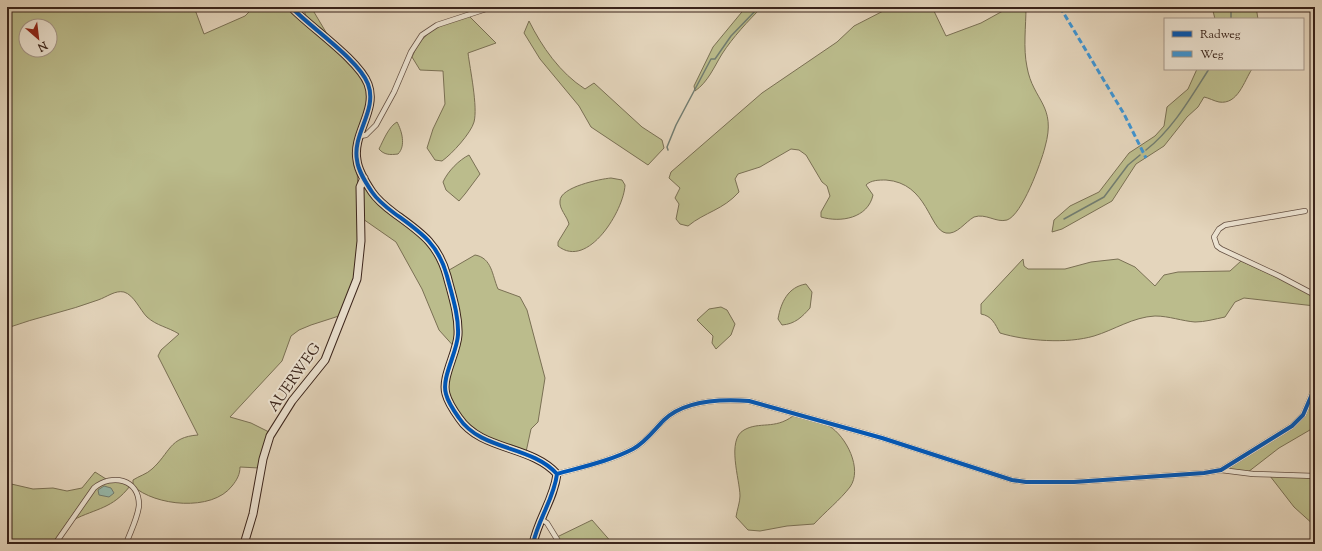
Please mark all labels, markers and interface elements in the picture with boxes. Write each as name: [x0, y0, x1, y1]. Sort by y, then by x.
north arrow: [18, 18, 58, 58]
legend: [1164, 18, 1304, 70]
text: Radweg: [1200, 26, 1241, 44]
text: N: [34, 36, 51, 55]
text: Weg: [1200, 46, 1224, 64]
street label: AUERWEG: [264, 339, 327, 416]

